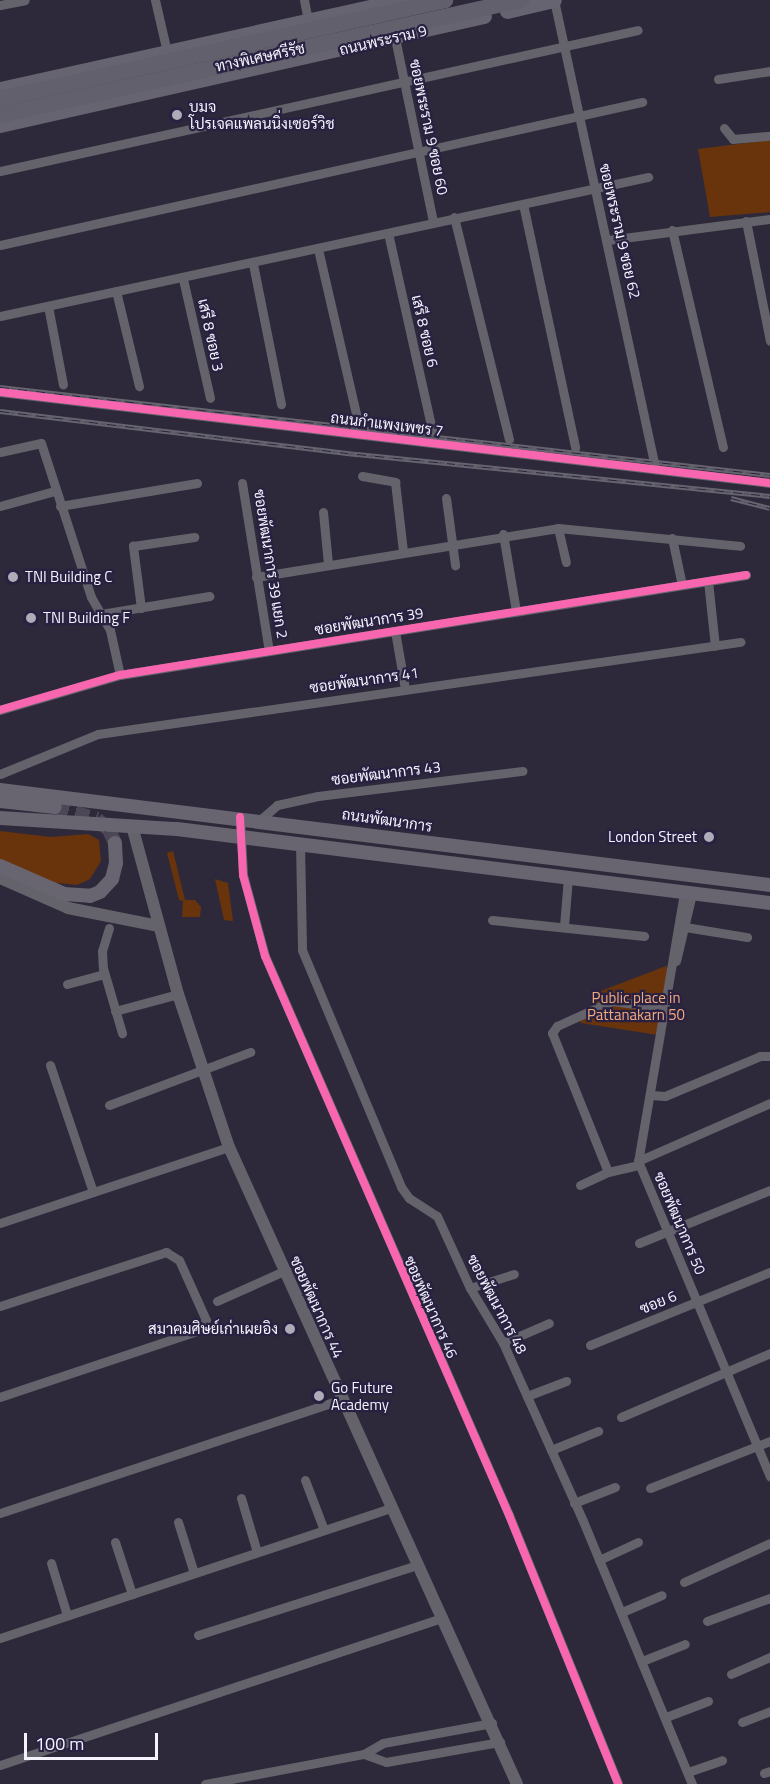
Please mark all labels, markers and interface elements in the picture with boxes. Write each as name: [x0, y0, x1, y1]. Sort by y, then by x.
street label: ถนนพระราม 9: [337, 21, 429, 59]
street label: ทางพิเศษศรีรัช: [214, 39, 306, 75]
street label: ซอยพระราม 9 ซอย 60: [406, 58, 452, 196]
place label: บมจ โปรเจคแพลนนิ่งเซอร์วิช: [189, 97, 335, 132]
marker: บมจ โปรเจคแพลนนิ่งเซอร์วิช: [170, 108, 184, 122]
street label: ซอยพระราม 9 ซอย 62: [596, 162, 644, 300]
street label: เสรี 8 ซอย 6: [408, 293, 442, 369]
street label: เสรี 8 ซอย 3: [195, 297, 227, 373]
street label: ถนนกำแพงเพชร 7: [330, 408, 444, 440]
street label: ซอยพัฒนาการ 39 แยก 2: [250, 488, 292, 640]
place label: TNI Building C: [25, 568, 112, 586]
marker: TNI Building C: [6, 570, 20, 584]
street label: ซอยพัฒนาการ 39: [313, 604, 425, 638]
place label: TNI Building F: [43, 609, 130, 627]
marker: TNI Building F: [24, 611, 38, 625]
street label: ซอยพัฒนาการ 41: [308, 663, 420, 697]
street label: ซอยพัฒนาการ 43: [330, 757, 442, 789]
street label: ถนนพัฒนาการ: [341, 805, 433, 835]
place label: London Street: [608, 828, 697, 846]
marker: London Street: [702, 830, 716, 844]
park label: Public place in Pattanakarn 50: [587, 988, 685, 1023]
street label: ซอยพัฒนาการ 50: [650, 1169, 710, 1277]
street label: ซอยพัฒนาการ 48: [463, 1251, 531, 1357]
street label: ซอยพัฒนาการ 44: [286, 1253, 348, 1361]
street label: ซอยพัฒนาการ 46: [400, 1253, 462, 1361]
street label: ซอย 6: [637, 1286, 679, 1318]
place label: สมาคมศิษย์เก่าเผยอิง: [148, 1320, 278, 1338]
marker: สมาคมศิษย์เก่าเผยอิง: [283, 1322, 297, 1336]
place label: Go Future Academy: [331, 1378, 393, 1413]
marker: Go Future Academy: [312, 1389, 326, 1403]
scale bar: [27, 1721, 160, 1759]
text: 100 m: [35, 1730, 84, 1757]

